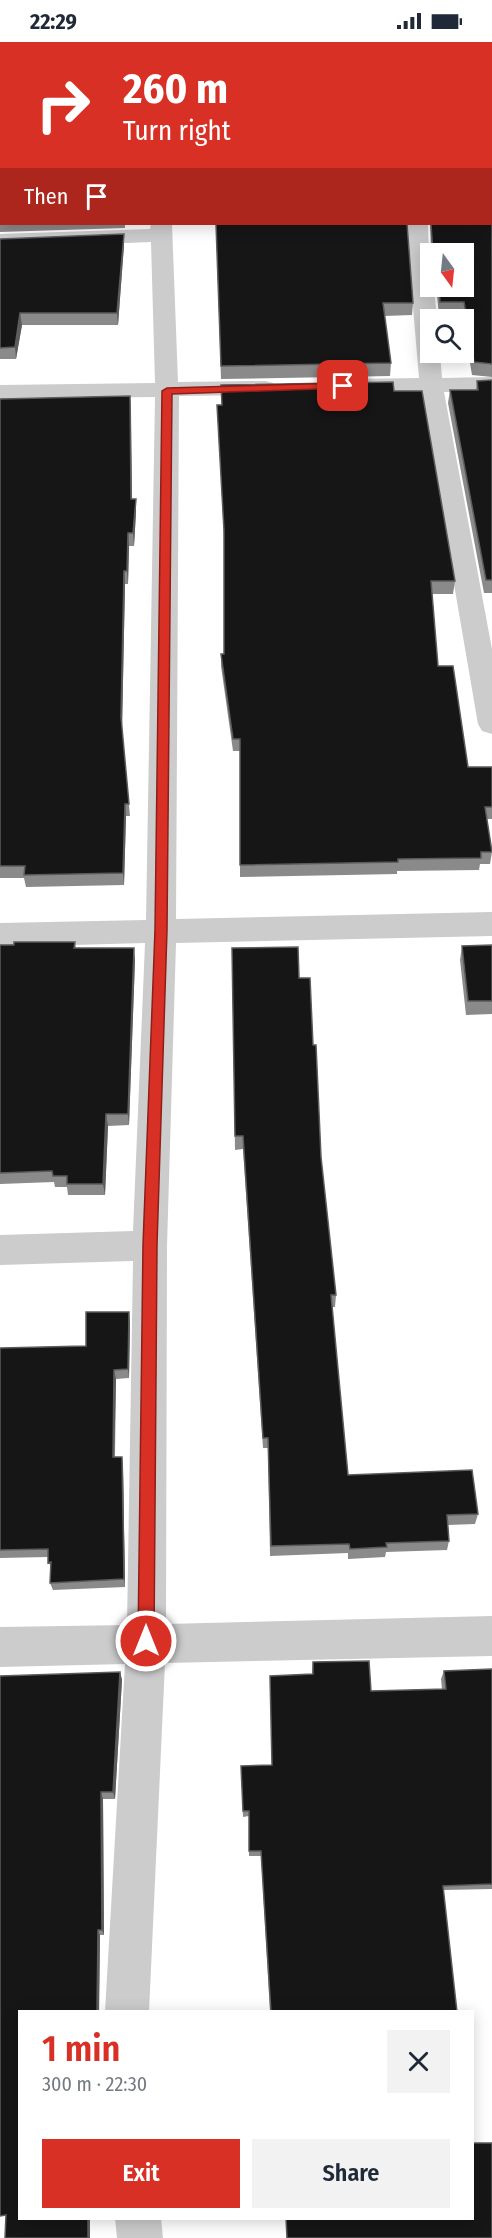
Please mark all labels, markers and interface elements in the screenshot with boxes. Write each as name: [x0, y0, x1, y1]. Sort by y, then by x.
text: 22:29: [30, 8, 77, 35]
text: 260 m: [123, 64, 228, 114]
icon: right: [24, 66, 102, 144]
text: Turn right: [123, 115, 231, 147]
icon: arrive: [80, 180, 113, 213]
text: Then: [24, 183, 68, 210]
north arrow: [420, 243, 474, 297]
map controls: [420, 243, 474, 363]
button: search: [420, 309, 474, 363]
pin: [317, 360, 368, 411]
icon: arrive: [326, 369, 359, 402]
position arrow: [114, 1609, 178, 1673]
text: 1 min: [42, 2027, 120, 2071]
button: close: [387, 2030, 450, 2093]
text: 300 m · 22:30: [42, 2072, 147, 2096]
button: Exit: [42, 2139, 240, 2208]
button: Share: [252, 2139, 450, 2208]

